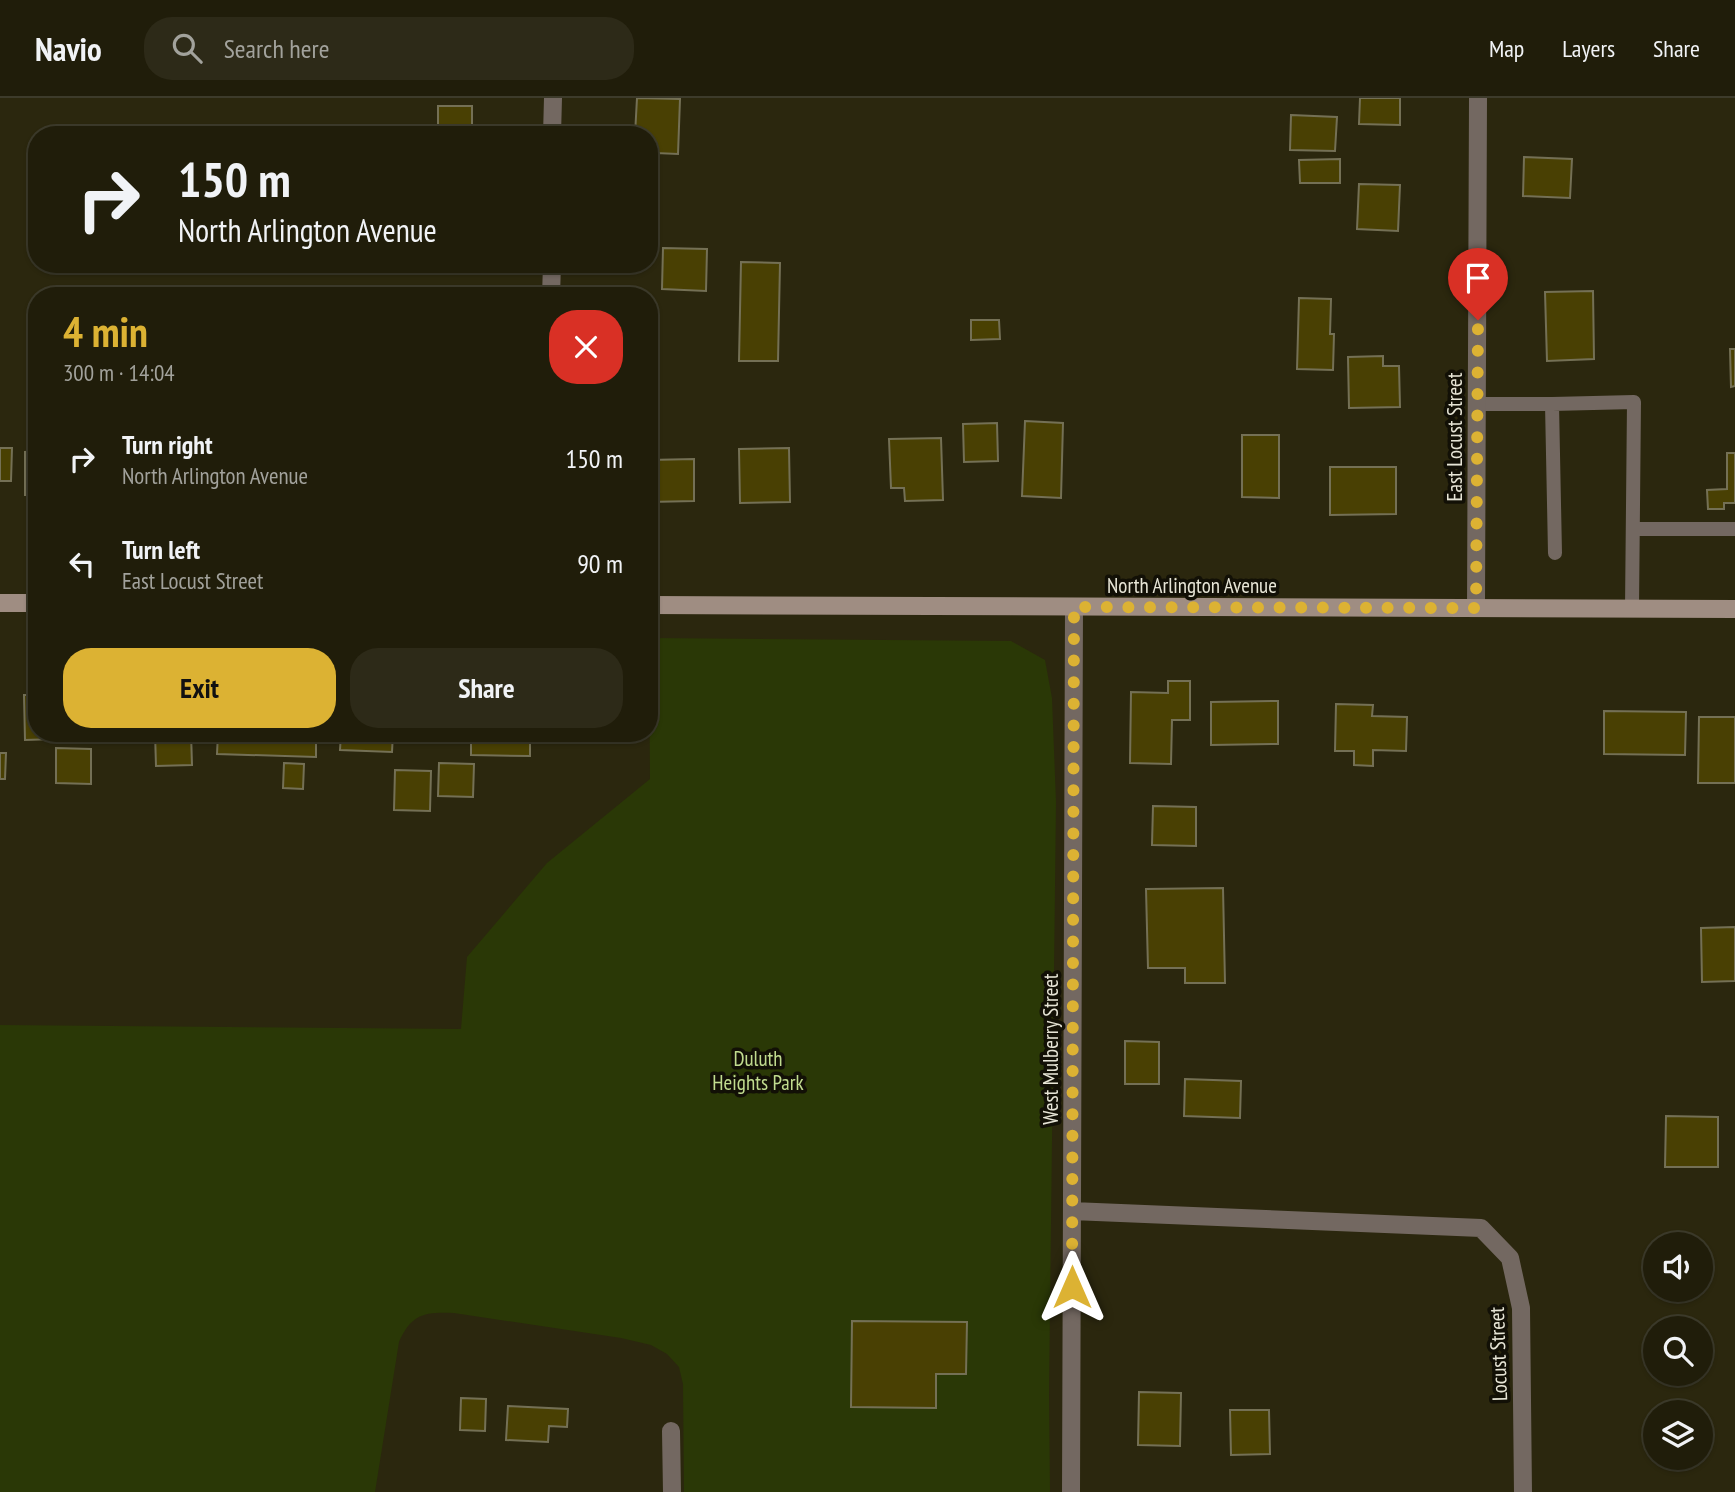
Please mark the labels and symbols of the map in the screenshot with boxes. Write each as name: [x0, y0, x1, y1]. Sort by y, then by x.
pin: [1448, 248, 1508, 320]
street label: East Locust Street: [1441, 372, 1468, 501]
street label: North Arlington Avenue: [1107, 572, 1277, 599]
street label: West Mulberry Street: [1037, 973, 1064, 1125]
park label: Duluth Heights Park: [712, 1045, 804, 1096]
position arrow: [1035, 1250, 1109, 1324]
street label: Locust Street: [1483, 1306, 1513, 1402]

